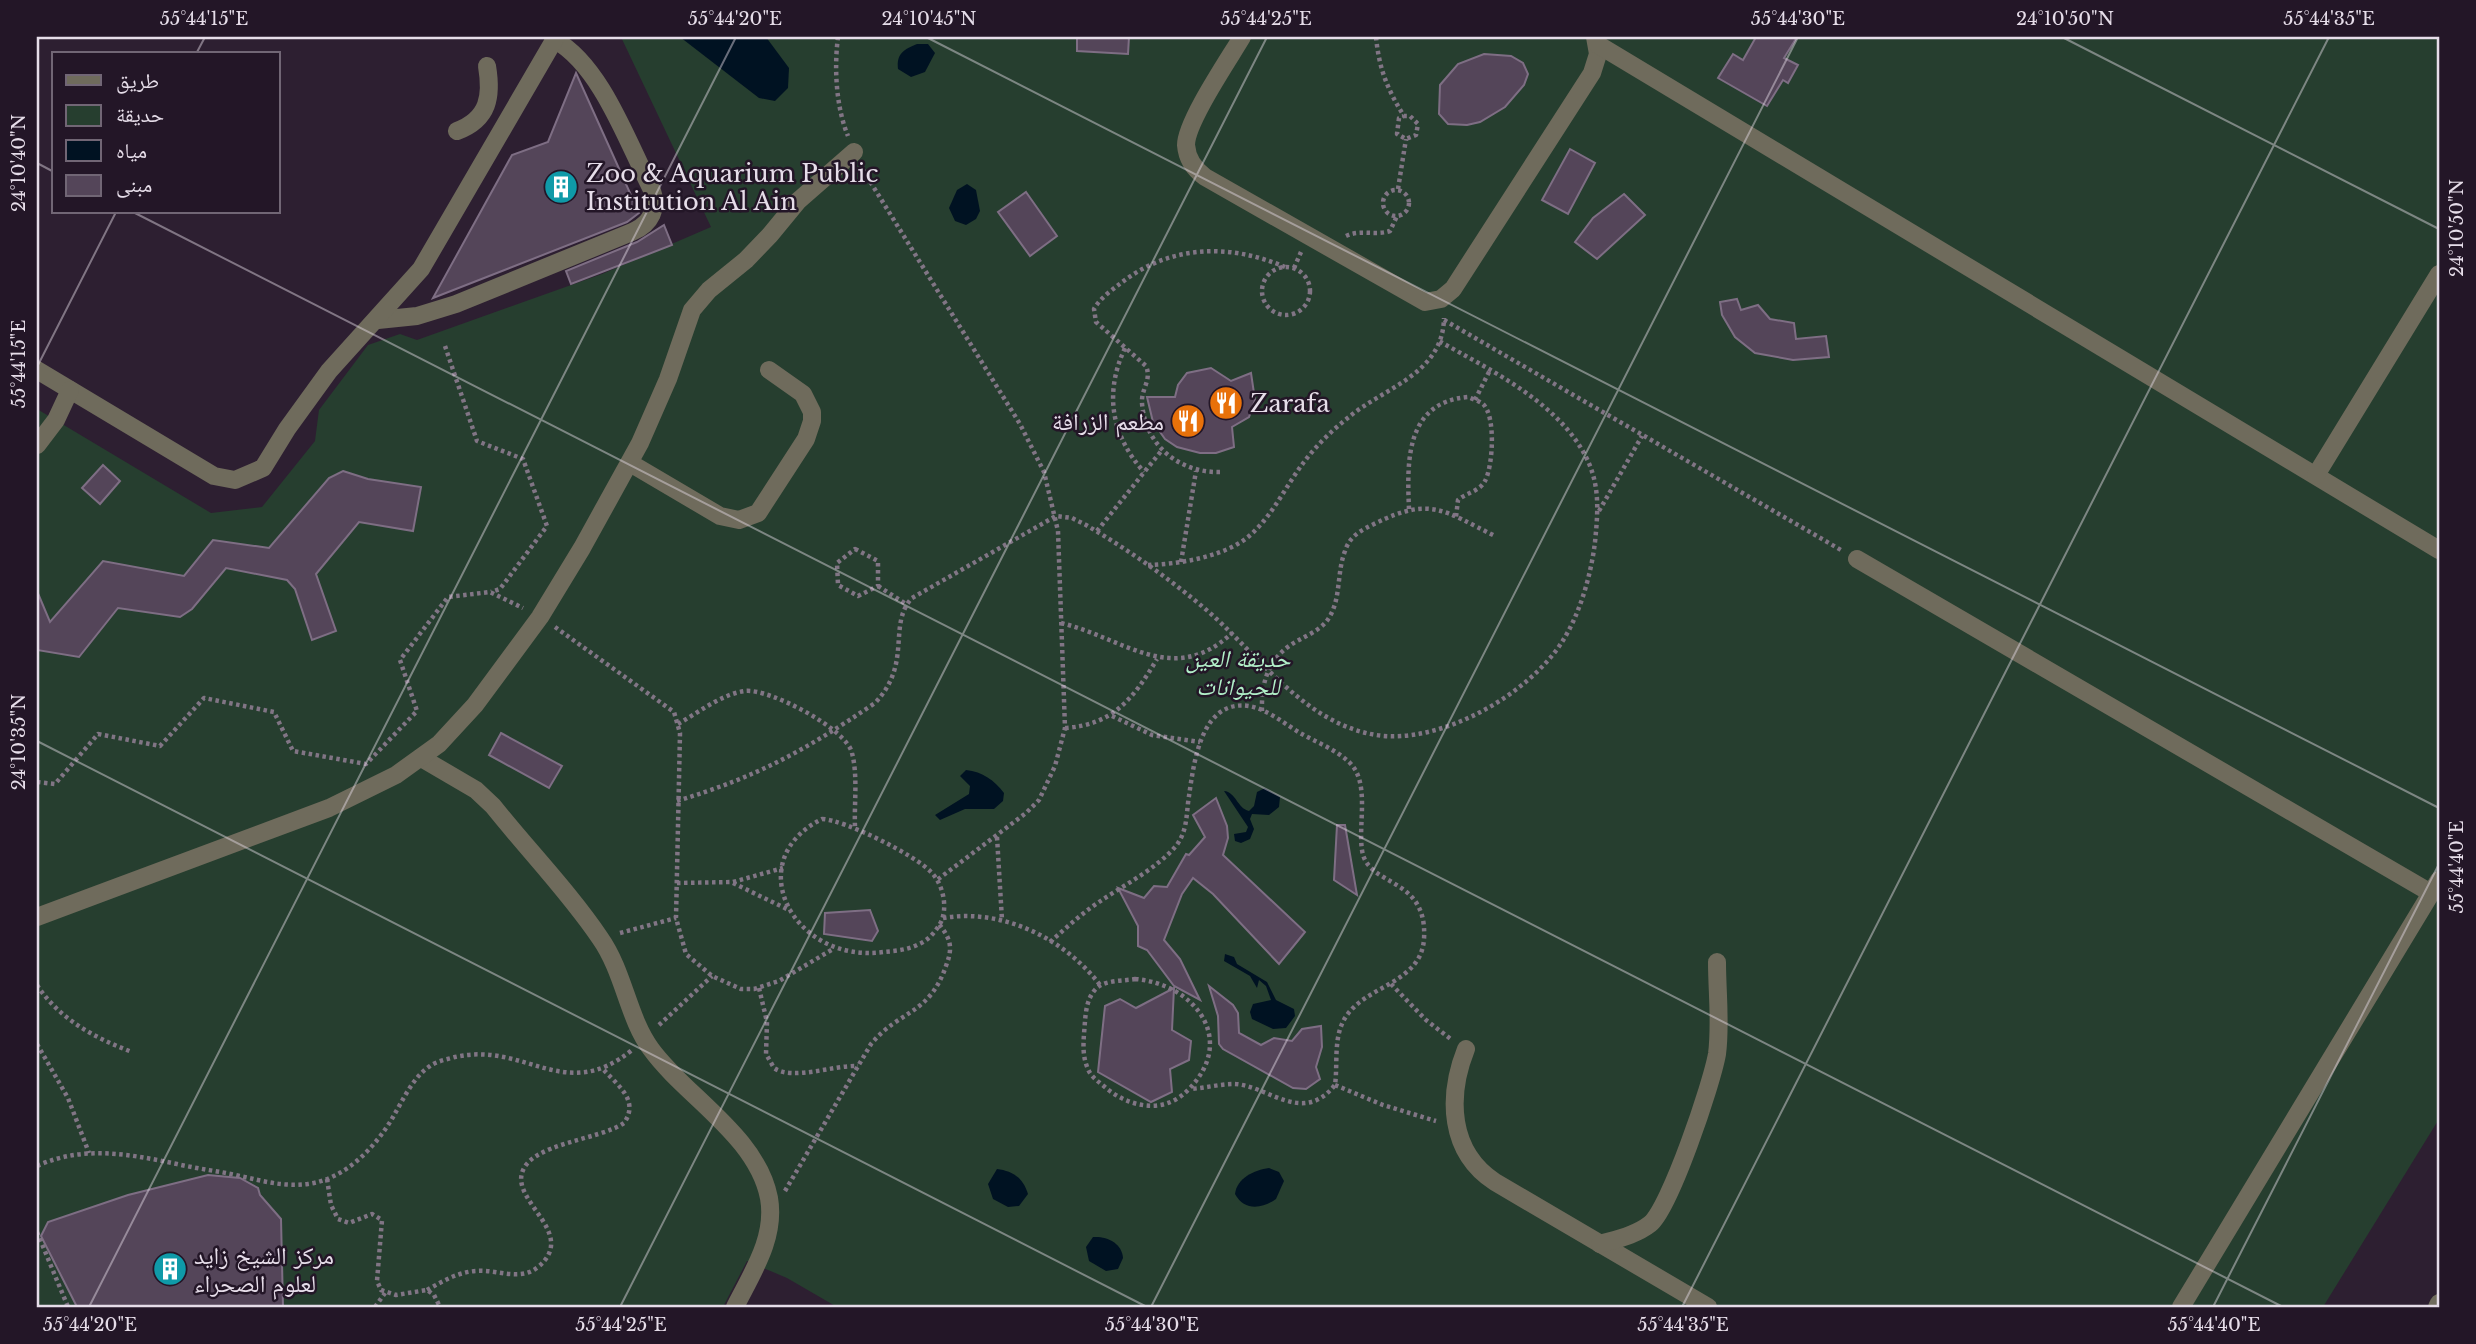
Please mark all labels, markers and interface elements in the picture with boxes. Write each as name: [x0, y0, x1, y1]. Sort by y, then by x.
text: 55°44'15"E: [160, 8, 248, 30]
text: 55°44'20"E: [688, 8, 782, 30]
text: 24°10'45"N: [881, 8, 977, 30]
text: 55°44'25"E: [1220, 8, 1312, 30]
text: 55°44'30"E: [1751, 8, 1845, 30]
text: 24°10'50"N: [2016, 8, 2114, 30]
text: 55°44'35"E: [2283, 8, 2375, 30]
legend: [52, 52, 280, 214]
text: طريق: [116, 68, 159, 94]
text: حديقة: [116, 102, 164, 128]
text: 24°10'40"N: [8, 114, 30, 212]
text: مياه: [116, 138, 147, 164]
place label: Zoo & Aquarium Public Institution Al Ain: [586, 159, 879, 216]
building icon: Zoo & Aquarium Public Institution Al Ain: [542, 168, 580, 206]
text: مبنى: [116, 172, 152, 198]
text: 24°10'50"N: [2446, 179, 2468, 277]
text: 55°44'15"E: [8, 320, 30, 408]
restaurant icon: Zarafa: [1207, 384, 1245, 422]
place label: Zarafa: [1250, 389, 1330, 418]
restaurant icon: مطعم الزرافة: [1169, 402, 1207, 440]
place label: مطعم الزرافة: [1052, 407, 1164, 438]
park label: حديقة العين للحيوانات: [1185, 644, 1291, 701]
text: 24°10'35"N: [8, 694, 30, 790]
text: 55°44'40"E: [2446, 820, 2468, 914]
place label: مركز الشيخ زايد لعلوم الصحراء: [194, 1241, 334, 1300]
building icon: مركز الشيخ زايد لعلوم الصحراء: [151, 1250, 189, 1288]
text: 55°44'20"E: [43, 1314, 137, 1336]
text: 55°44'25"E: [575, 1314, 667, 1336]
text: 55°44'30"E: [1105, 1314, 1199, 1336]
text: 55°44'35"E: [1637, 1314, 1729, 1336]
text: 55°44'40"E: [2167, 1314, 2261, 1336]

